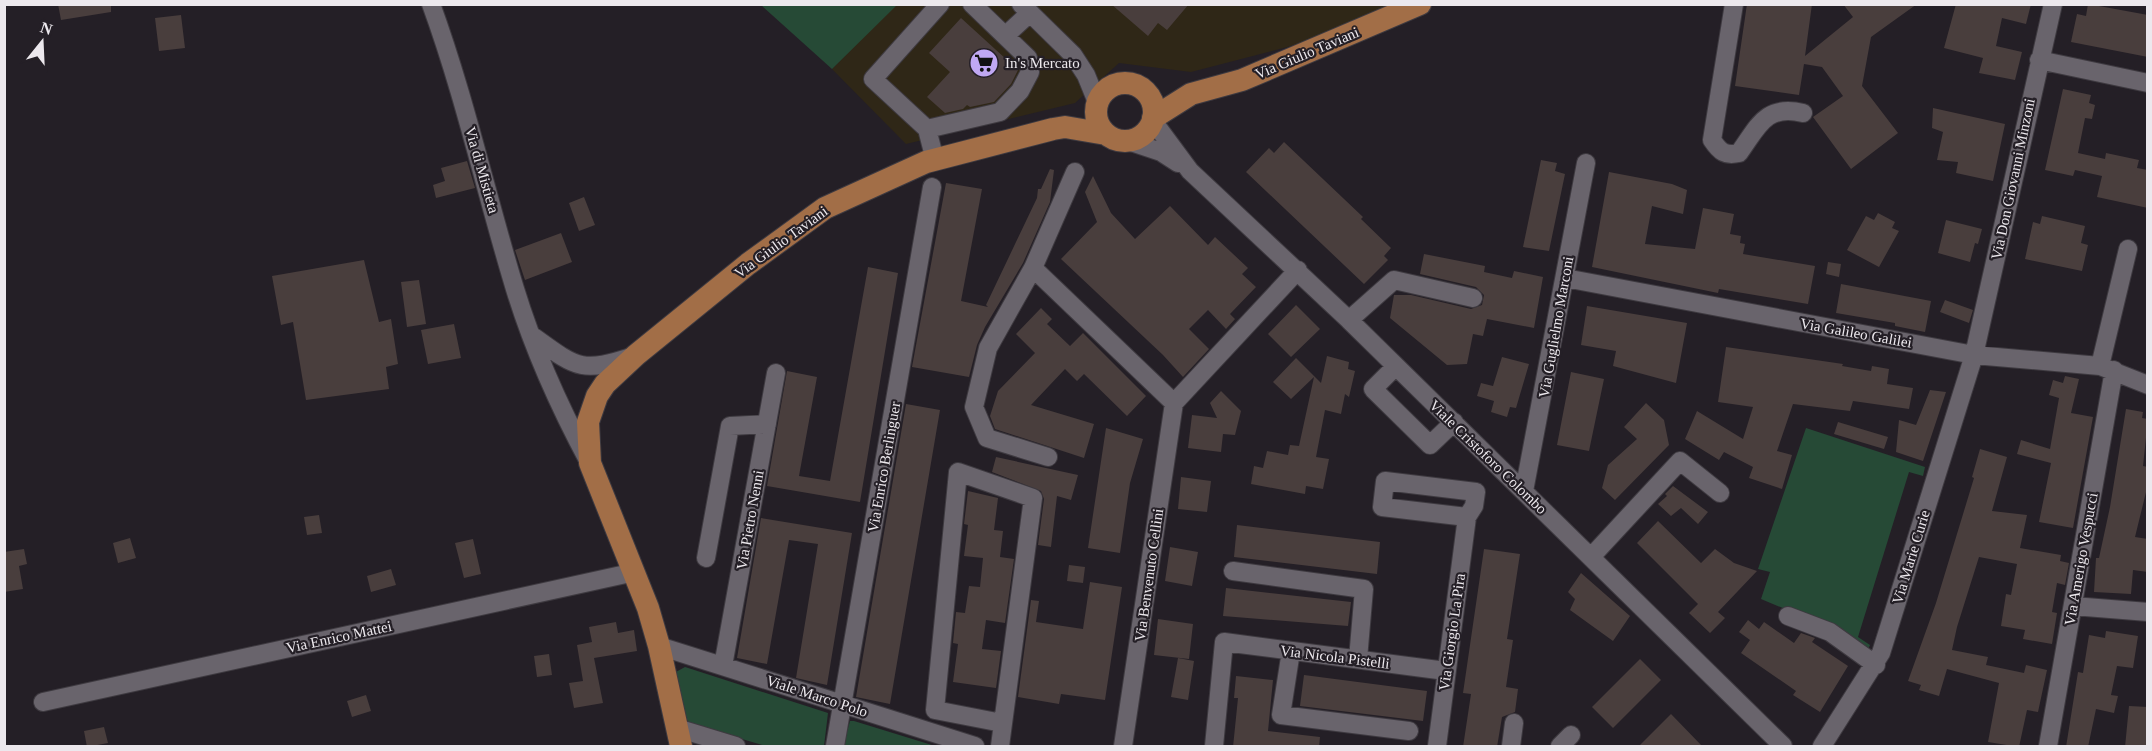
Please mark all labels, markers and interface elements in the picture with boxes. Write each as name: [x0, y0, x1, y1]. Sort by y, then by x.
north arrow: [12, 12, 72, 72]
text: N: [38, 18, 55, 38]
street label: Via Giulio Taviani: [1253, 24, 1361, 82]
supermarket icon: In's Mercato: [968, 47, 1000, 79]
place label: In's Mercato: [1005, 55, 1080, 71]
street label: Via Don Giovanni Minzoni: [1988, 97, 2038, 261]
street label: Via di Mistieta: [462, 125, 502, 215]
street label: Via Giulio Taviani: [731, 203, 831, 281]
street label: Via Guglielmo Marconi: [1536, 255, 1576, 399]
street label: Via Galileo Galilei: [1799, 315, 1913, 351]
street label: Viale Cristoforo Colombo: [1426, 397, 1550, 517]
street label: Via Enrico Berlinguer: [865, 400, 903, 534]
street label: Via Pietro Nenni: [733, 469, 767, 571]
street label: Via Amerigo Vespucci: [2061, 491, 2101, 627]
street label: Via Benvenuto Cellini: [1132, 507, 1166, 643]
street label: Via Marie Curie: [1889, 508, 1933, 606]
street label: Via Giorgio La Pira: [1436, 572, 1468, 692]
street label: Via Enrico Mattei: [285, 618, 393, 656]
street label: Via Nicola Pistelli: [1279, 642, 1391, 672]
street label: Viale Marco Polo: [764, 672, 870, 720]

